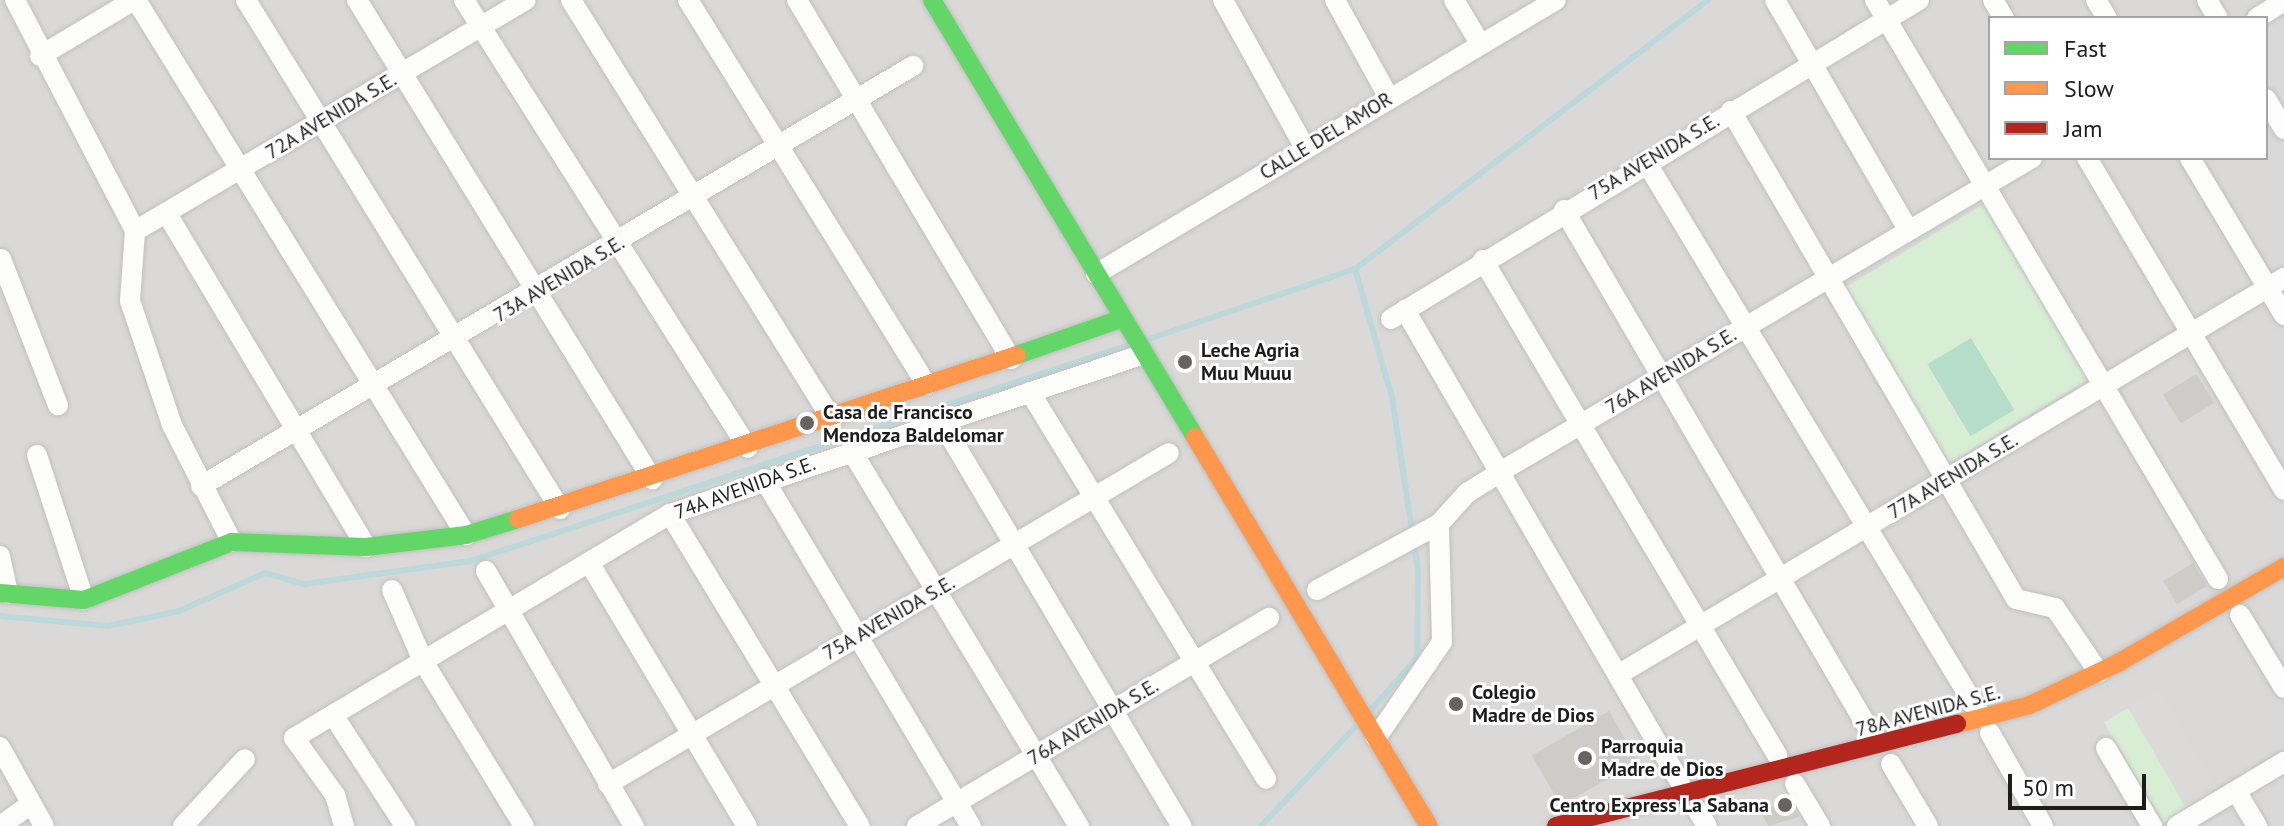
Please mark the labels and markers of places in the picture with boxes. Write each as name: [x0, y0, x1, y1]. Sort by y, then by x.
place label: Leche Agria Muu Muuu: [1201, 338, 1300, 385]
marker: Leche Agria Muu Muuu: [1176, 353, 1194, 371]
place label: Casa de Francisco Mendoza Baldelomar: [823, 400, 1004, 447]
marker: Casa de Francisco Mendoza Baldelomar: [798, 414, 816, 432]
place label: Colegio Madre de Dios: [1472, 680, 1594, 727]
marker: Colegio Madre de Dios: [1447, 695, 1465, 713]
place label: Parroquia Madre de Dios: [1601, 734, 1723, 781]
marker: Parroquia Madre de Dios: [1576, 749, 1594, 767]
place label: Centro Express La Sabana: [1550, 793, 1769, 817]
marker: Centro Express La Sabana: [1776, 796, 1794, 814]

